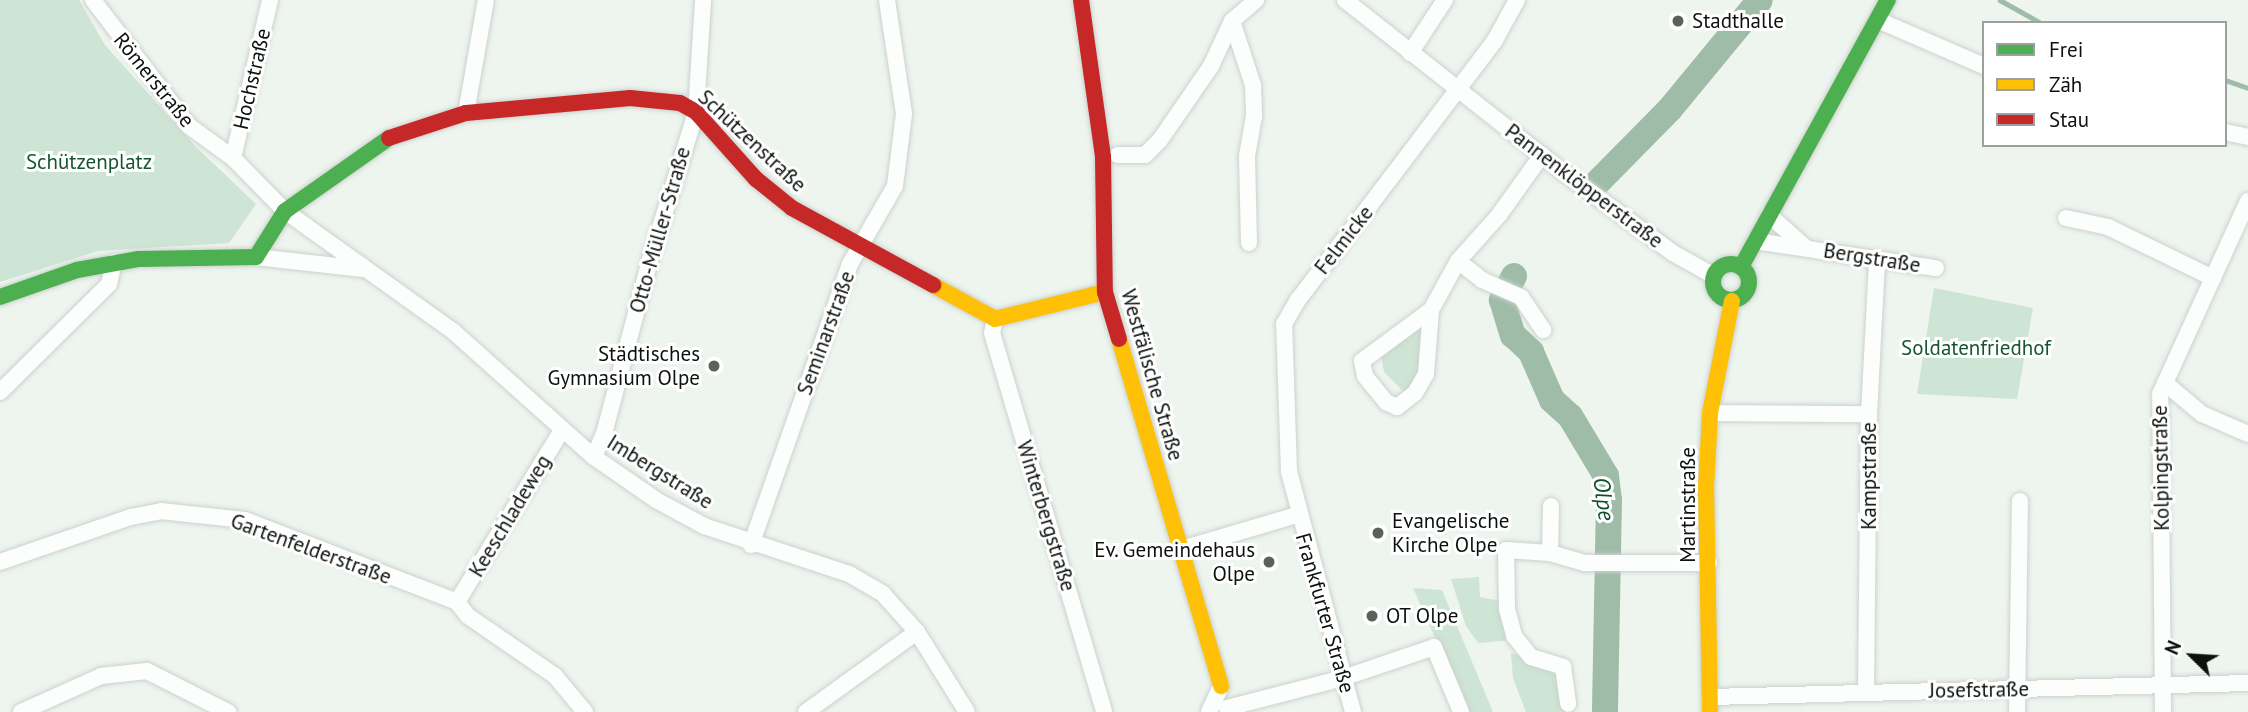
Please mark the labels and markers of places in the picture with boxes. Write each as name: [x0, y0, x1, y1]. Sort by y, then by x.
place label: Stadthalle: [1692, 8, 1784, 34]
marker: Stadthalle: [1670, 13, 1686, 29]
place label: Städtisches Gymnasium Olpe: [547, 341, 700, 391]
marker: Städtisches Gymnasium Olpe: [706, 358, 722, 374]
place label: Evangelische Kirche Olpe: [1392, 508, 1509, 558]
marker: Evangelische Kirche Olpe: [1370, 525, 1386, 541]
place label: Ev. Gemeindehaus Olpe: [1093, 537, 1255, 587]
marker: Ev. Gemeindehaus Olpe: [1261, 554, 1277, 570]
place label: OT Olpe: [1386, 603, 1459, 629]
marker: OT Olpe: [1364, 608, 1380, 624]

